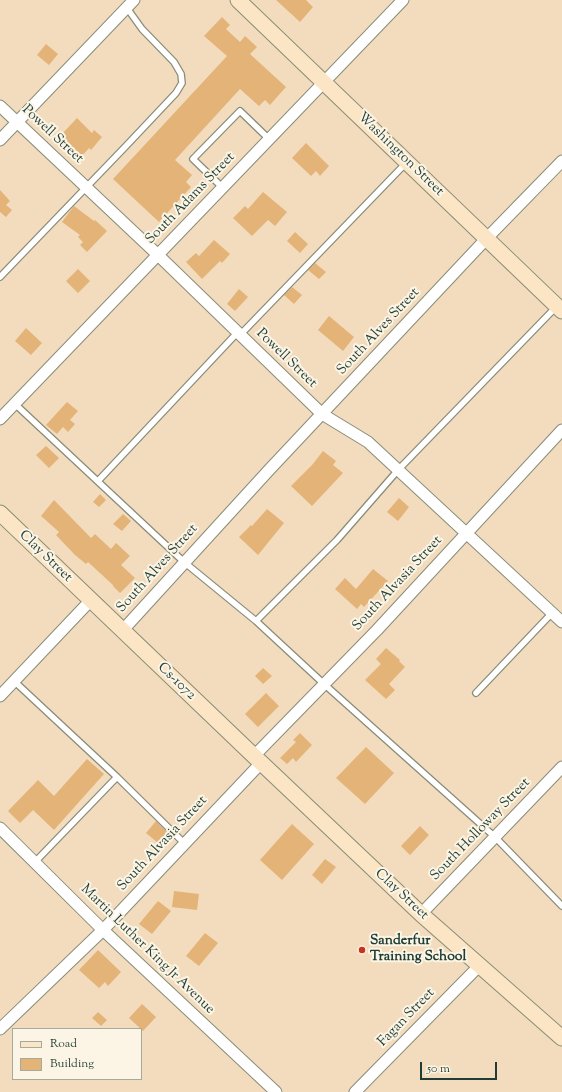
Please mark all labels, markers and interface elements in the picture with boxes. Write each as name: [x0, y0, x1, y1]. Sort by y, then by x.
street label: Powell Street: [18, 102, 86, 168]
street label: Washington Street: [353, 109, 447, 201]
street label: South Adams Street: [143, 150, 239, 248]
street label: South Alves Street: [334, 285, 424, 379]
street label: Powell Street: [252, 326, 320, 392]
street label: South Alves Street: [114, 521, 202, 617]
street label: Clay Street: [15, 527, 75, 587]
street label: South Alvasia Street: [350, 533, 446, 635]
street label: Cs-1072: [153, 660, 199, 704]
street label: South Holloway Street: [428, 775, 534, 885]
street label: South Alvasia Street: [115, 793, 211, 895]
street label: Clay Street: [371, 866, 431, 924]
street label: Martin Luther King Jr Avenue: [77, 882, 217, 1018]
place label: Sanderfur Training School: [370, 934, 466, 966]
marker: Sanderfur Training School: [357, 945, 367, 955]
street label: Fagan Street: [375, 985, 439, 1051]
legend: [12, 1028, 142, 1080]
text: Road: [50, 1035, 77, 1053]
scale bar: [422, 1054, 499, 1080]
text: Building: [50, 1055, 94, 1073]
text: 50 m: [427, 1060, 450, 1078]

